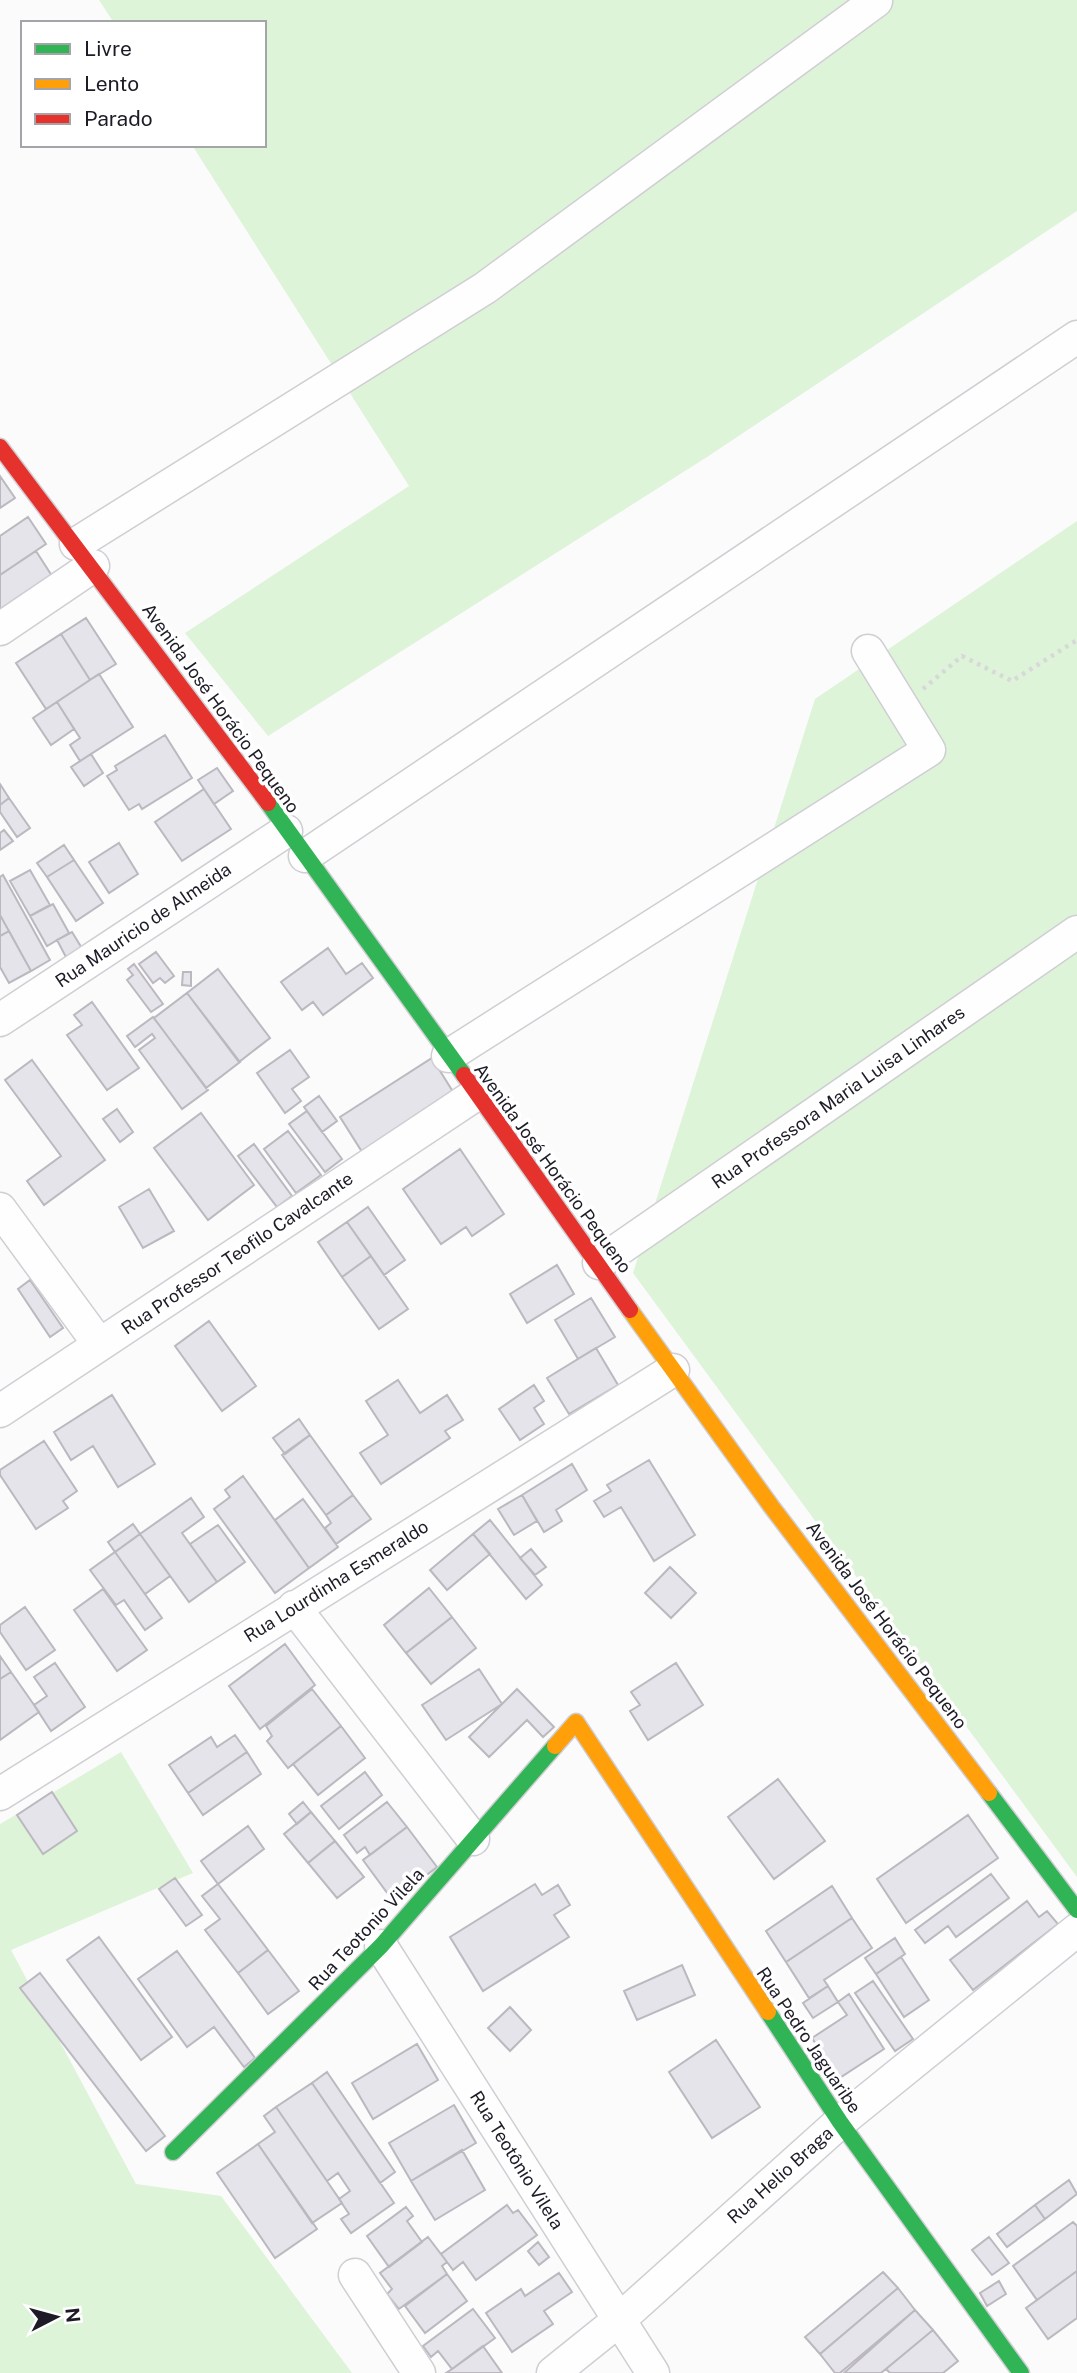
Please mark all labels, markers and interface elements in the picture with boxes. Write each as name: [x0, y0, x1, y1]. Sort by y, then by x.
legend: [21, 21, 266, 147]
text: Livre: [84, 36, 132, 61]
text: Lento: [84, 71, 139, 96]
text: Parado: [84, 106, 153, 131]
street label: Avenida José Horácio Pequeno: [138, 599, 304, 817]
street label: Rua Mauricio de Almeida: [51, 858, 235, 992]
street label: Rua Professora Maria Luisa Linhares: [708, 1001, 968, 1193]
street label: Avenida José Horácio Pequeno: [470, 1059, 636, 1277]
street label: Rua Professor Teofilo Cavalcante: [117, 1167, 357, 1339]
street label: Rua Lourdinha Esmeraldo: [240, 1516, 432, 1646]
street label: Avenida José Horácio Pequeno: [802, 1517, 972, 1733]
street label: Rua Teotonio Vilela: [304, 1864, 428, 1994]
street label: Rua Pedro Jaguaribe: [752, 1963, 866, 2117]
street label: Rua Teotônio Vilela: [466, 2087, 568, 2233]
street label: Rua Helio Braga: [723, 2122, 837, 2228]
north arrow: [21, 2282, 91, 2352]
text: N: [61, 2307, 85, 2324]

